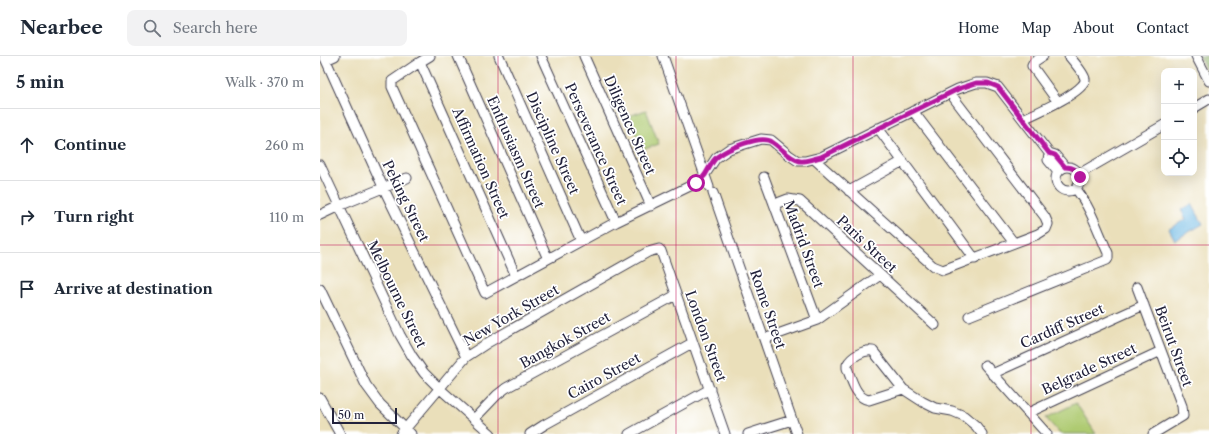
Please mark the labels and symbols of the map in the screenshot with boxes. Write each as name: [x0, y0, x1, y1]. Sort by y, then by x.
street label: Diligence Street: [600, 73, 660, 177]
street label: Perseverance Street: [561, 80, 631, 208]
street label: Discipline Street: [522, 89, 584, 197]
street label: Enthusiasm Street: [483, 93, 549, 211]
street label: Affirmation Street: [448, 104, 514, 222]
street label: Peking Street: [378, 157, 434, 245]
route end: [1071, 168, 1089, 186]
route start: [687, 174, 705, 192]
street label: Madrid Street: [780, 198, 828, 290]
street label: Paris Street: [833, 211, 901, 277]
street label: Melbourne Street: [363, 237, 431, 351]
street label: Rome Street: [746, 267, 790, 351]
street label: New York Street: [460, 280, 562, 350]
street label: London Street: [681, 288, 731, 384]
street label: Cardiff Street: [1017, 300, 1107, 352]
street label: Beirut Street: [1151, 303, 1197, 389]
street label: Bangkok Street: [517, 308, 613, 372]
street label: Belgrade Street: [1039, 339, 1139, 399]
street label: Cairo Street: [565, 349, 643, 403]
scale bar: [332, 406, 397, 425]

